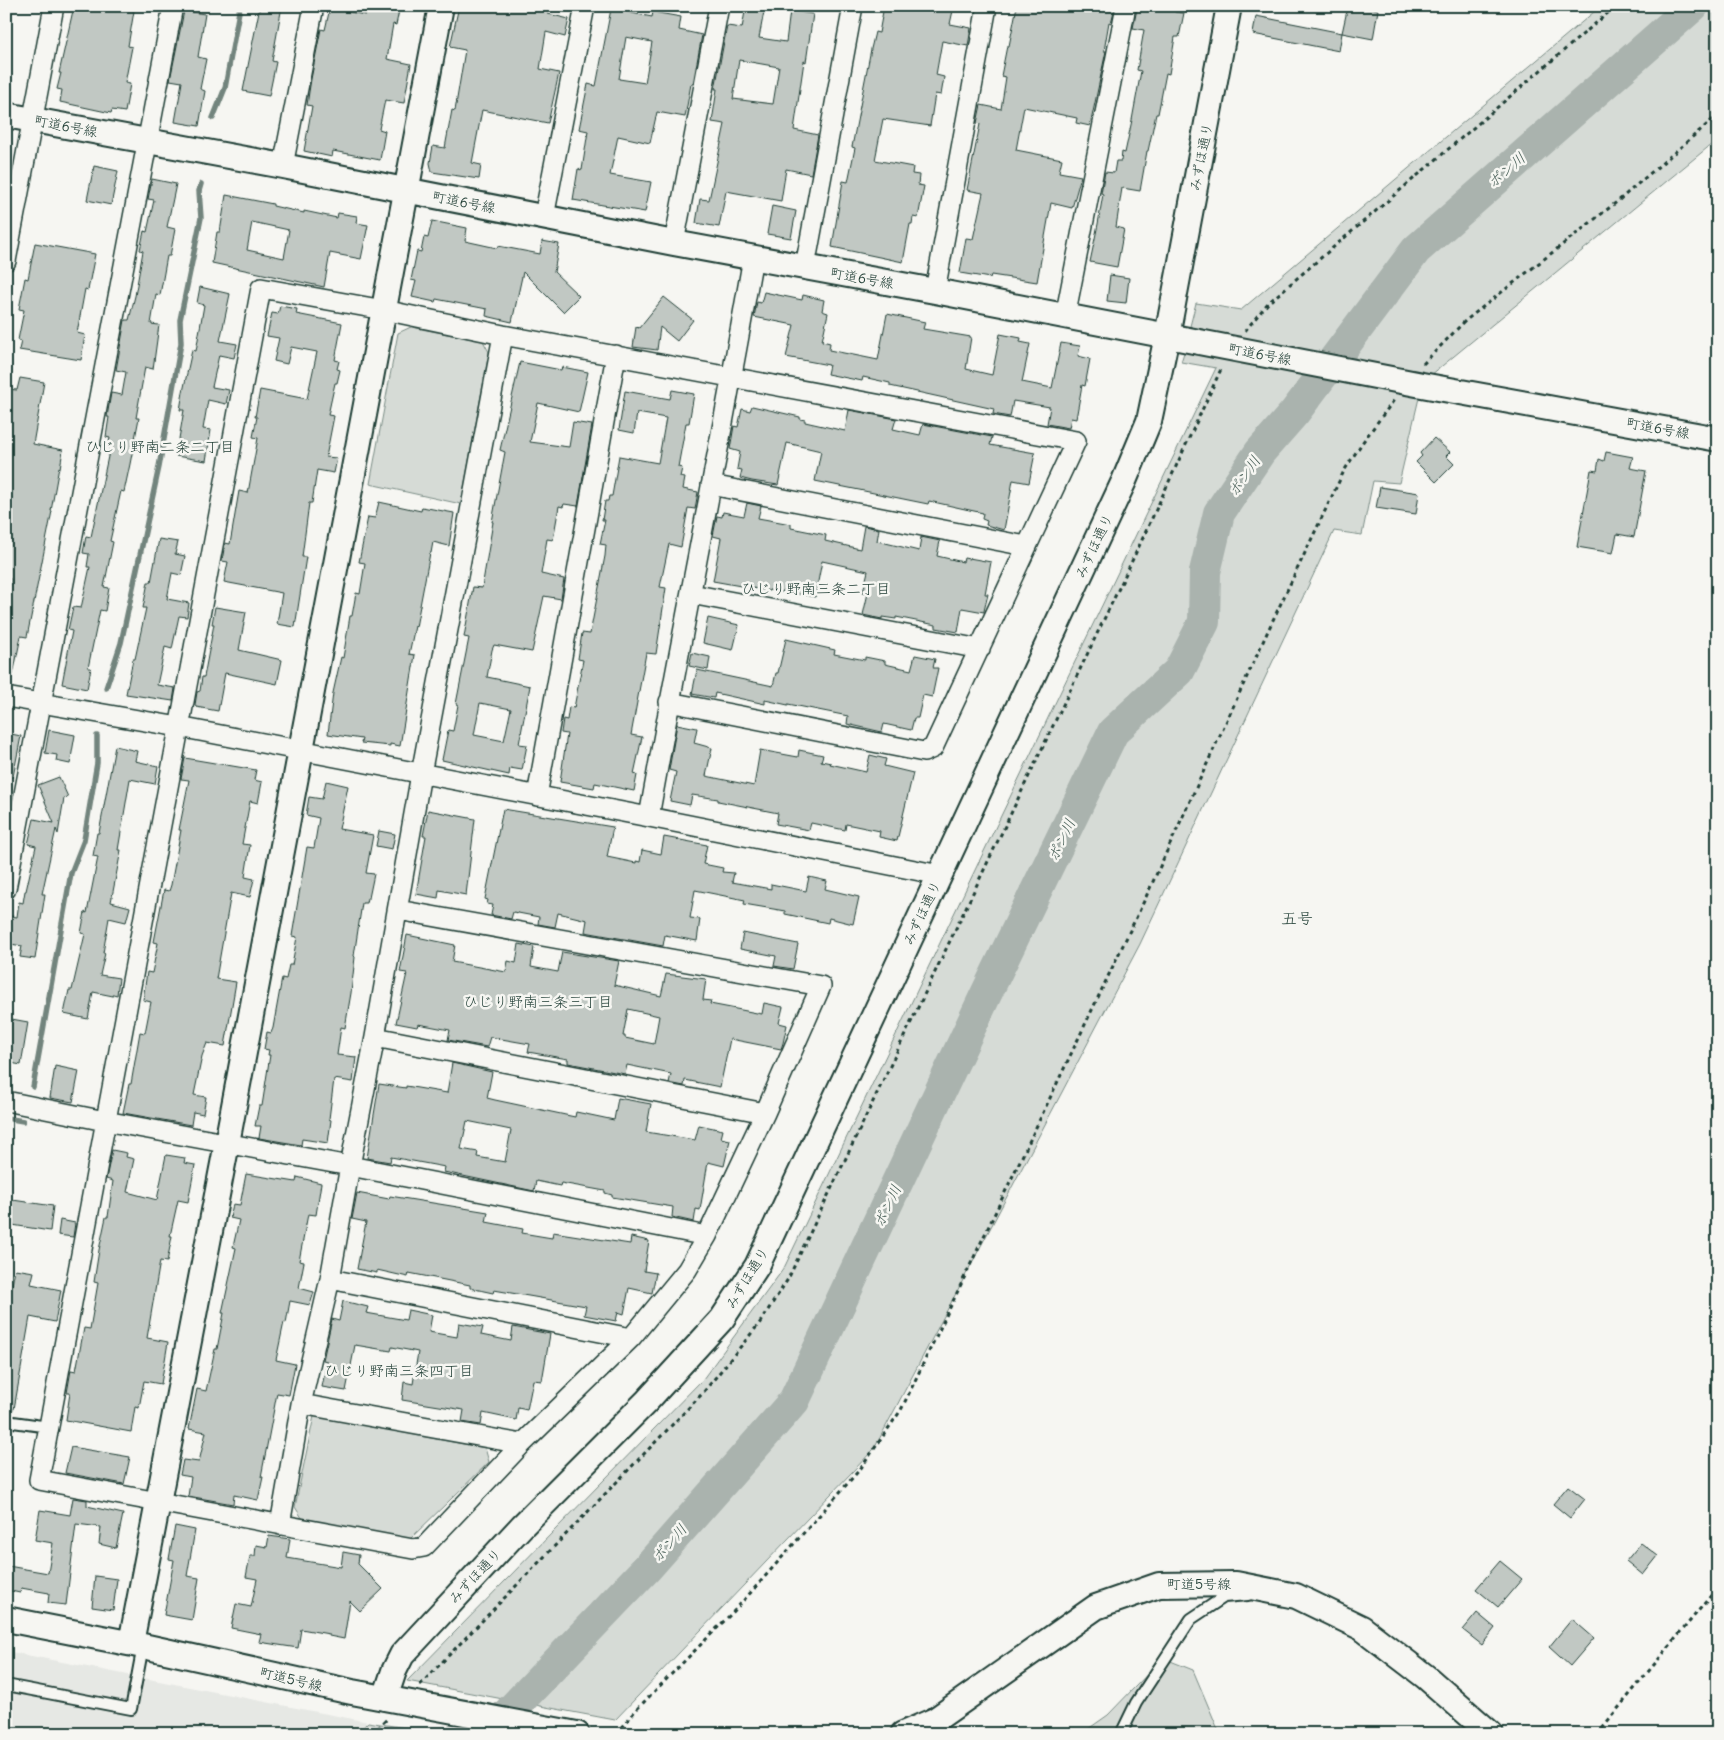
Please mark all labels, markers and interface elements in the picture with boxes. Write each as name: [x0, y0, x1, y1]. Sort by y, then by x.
street label: 町道6号線: [33, 111, 99, 141]
street label: みずほ通り: [1186, 121, 1216, 193]
water label: ポン川: [1483, 148, 1529, 192]
street label: 町道6号線: [431, 187, 497, 217]
street label: 町道6号線: [829, 264, 895, 292]
street label: 町道6号線: [1227, 339, 1293, 369]
street label: 町道6号線: [1625, 414, 1691, 442]
district label: ひじり野南二条二丁目: [85, 437, 235, 456]
water label: ポン川: [1224, 452, 1264, 500]
street label: みずほ通り: [1071, 511, 1117, 581]
district label: ひじり野南三条二丁目: [741, 579, 891, 598]
water label: ポン川: [1043, 816, 1079, 864]
street label: みずほ通り: [899, 878, 945, 948]
district label: 五号: [1281, 908, 1313, 928]
district label: ひじり野南三条三丁目: [463, 992, 613, 1011]
water label: ポン川: [869, 1182, 905, 1230]
street label: みずほ通り: [721, 1244, 773, 1312]
district label: ひじり野南三条四丁目: [324, 1361, 474, 1380]
water label: ポン川: [647, 1520, 691, 1566]
street label: みずほ通り: [445, 1544, 505, 1608]
street label: 町道5号線: [1167, 1575, 1231, 1593]
street label: 町道5号線: [258, 1663, 324, 1695]

